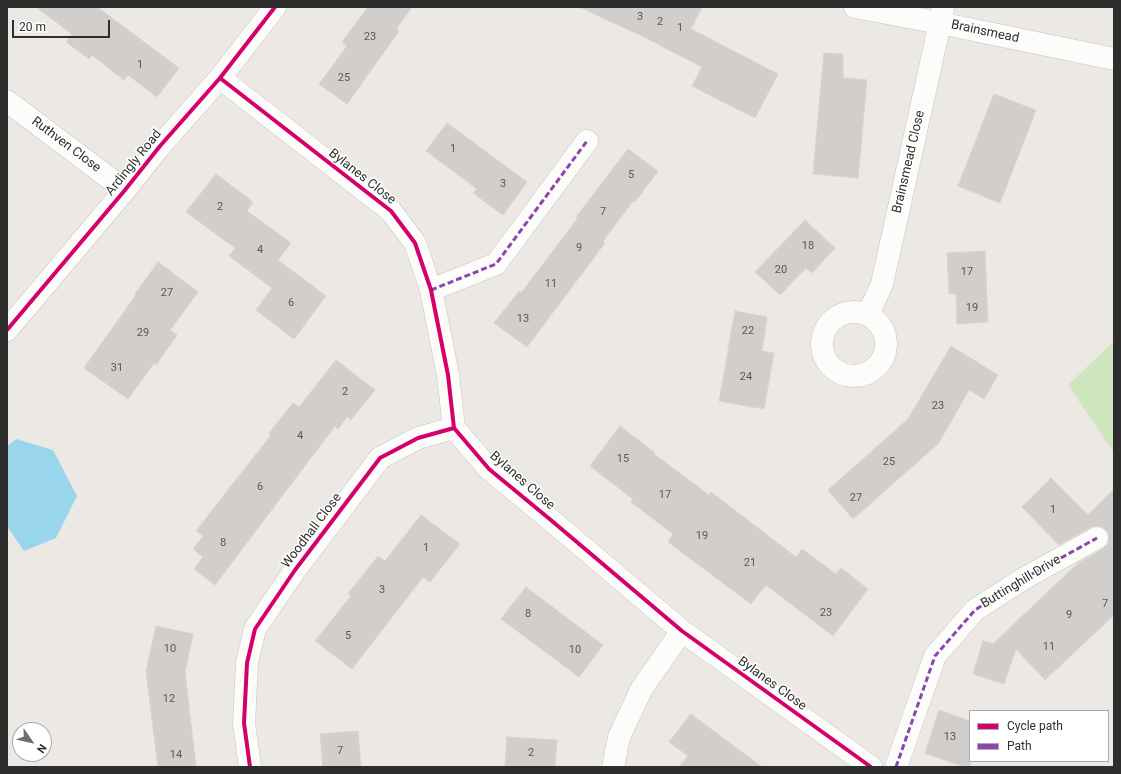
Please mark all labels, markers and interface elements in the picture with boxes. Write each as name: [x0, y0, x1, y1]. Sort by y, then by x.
house number: 3: [637, 10, 643, 24]
scale bar: [14, 12, 112, 38]
house number: 2: [657, 15, 663, 29]
street label: Brainsmead: [950, 17, 1020, 47]
text: 20 m: [19, 20, 46, 34]
house number: 1: [677, 21, 683, 35]
house number: 23: [364, 30, 376, 44]
house number: 1: [137, 58, 143, 72]
house number: 25: [338, 71, 350, 85]
street label: Brainsmead Close: [890, 109, 928, 215]
street label: Ruthven Close: [28, 114, 104, 176]
street label: Ardingly Road: [103, 127, 165, 199]
house number: 1: [450, 142, 456, 156]
street label: Bylanes Close: [325, 146, 399, 208]
house number: 5: [628, 168, 634, 182]
house number: 3: [500, 177, 506, 191]
house number: 2: [217, 200, 223, 214]
house number: 7: [600, 205, 606, 219]
house number: 18: [802, 239, 814, 253]
house number: 9: [576, 241, 582, 255]
house number: 4: [257, 243, 263, 257]
house number: 20: [775, 263, 787, 277]
house number: 17: [961, 265, 973, 279]
house number: 11: [545, 277, 557, 291]
house number: 27: [161, 286, 173, 300]
house number: 6: [288, 296, 294, 310]
house number: 19: [966, 301, 978, 315]
house number: 13: [517, 312, 529, 326]
house number: 22: [742, 324, 754, 338]
house number: 29: [137, 326, 149, 340]
house number: 31: [111, 361, 123, 375]
house number: 24: [740, 370, 752, 384]
house number: 2: [342, 385, 348, 399]
house number: 23: [932, 399, 944, 413]
house number: 4: [297, 429, 303, 443]
street label: Bylanes Close: [486, 449, 558, 513]
house number: 15: [617, 452, 629, 466]
house number: 25: [883, 455, 895, 469]
house number: 6: [257, 480, 263, 494]
house number: 17: [659, 488, 671, 502]
street label: Woodhall Close: [279, 490, 345, 572]
house number: 27: [850, 491, 862, 505]
house number: 1: [1050, 503, 1056, 517]
house number: 19: [696, 529, 708, 543]
house number: 8: [220, 536, 226, 550]
house number: 1: [423, 541, 429, 555]
street label: Buttinghill Drive: [978, 552, 1064, 612]
house number: 21: [744, 556, 756, 570]
house number: 3: [379, 583, 385, 597]
house number: 7: [1102, 597, 1108, 611]
house number: 23: [820, 606, 832, 620]
house number: 8: [525, 607, 531, 621]
house number: 9: [1066, 608, 1072, 622]
house number: 5: [345, 629, 351, 643]
house number: 11: [1043, 640, 1055, 654]
house number: 10: [164, 642, 176, 656]
house number: 10: [569, 643, 581, 657]
street label: Bylanes Close: [735, 654, 809, 714]
house number: 12: [163, 692, 175, 706]
legend: [969, 710, 1109, 762]
text: Cycle path: [1007, 719, 1063, 733]
north arrow: [12, 722, 52, 762]
house number: 13: [944, 730, 956, 744]
text: Path: [1007, 739, 1032, 753]
text: N: [34, 742, 49, 755]
house number: 7: [337, 744, 343, 758]
house number: 2: [528, 746, 534, 760]
house number: 14: [170, 748, 182, 762]

